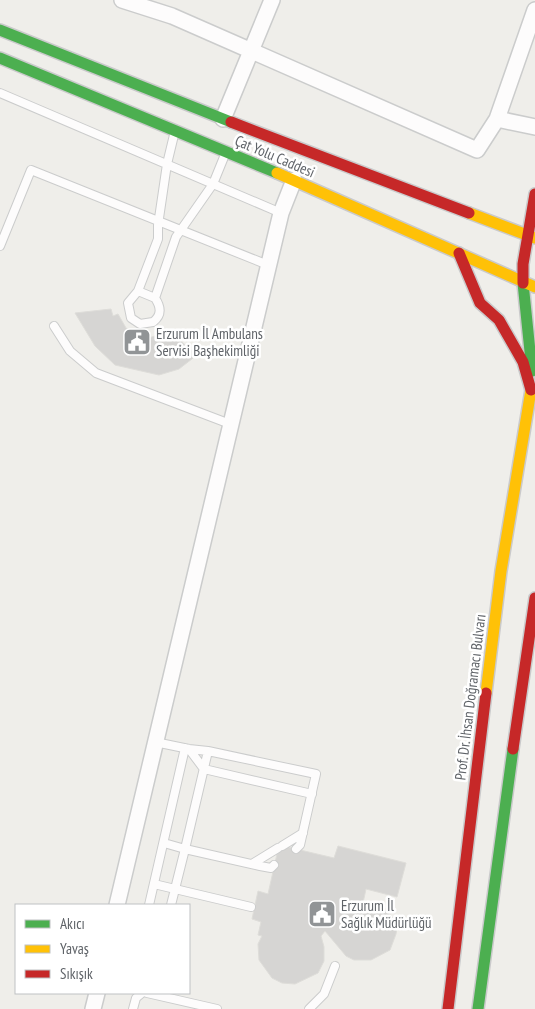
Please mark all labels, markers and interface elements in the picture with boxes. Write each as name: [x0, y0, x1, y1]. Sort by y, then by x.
street label: Çat Yolu Caddesi: [232, 131, 318, 181]
place label: Erzurum İl Ambulans Servisi Başhekimliği: [156, 324, 263, 360]
public building icon: Erzurum İl Ambulans Servisi Başhekimliği: [122, 327, 152, 357]
street label: Prof. Dr. İhsan Doğramacı Bulvarı: [450, 613, 490, 781]
place label: Erzurum İl Sağlık Müdürlüğü: [341, 896, 431, 932]
public building icon: Erzurum İl Sağlık Müdürlüğü: [307, 899, 337, 929]
legend: [15, 904, 190, 994]
text: Akıcı: [60, 914, 85, 933]
text: Yavaş: [60, 939, 89, 958]
text: Sıkışık: [60, 964, 93, 983]

